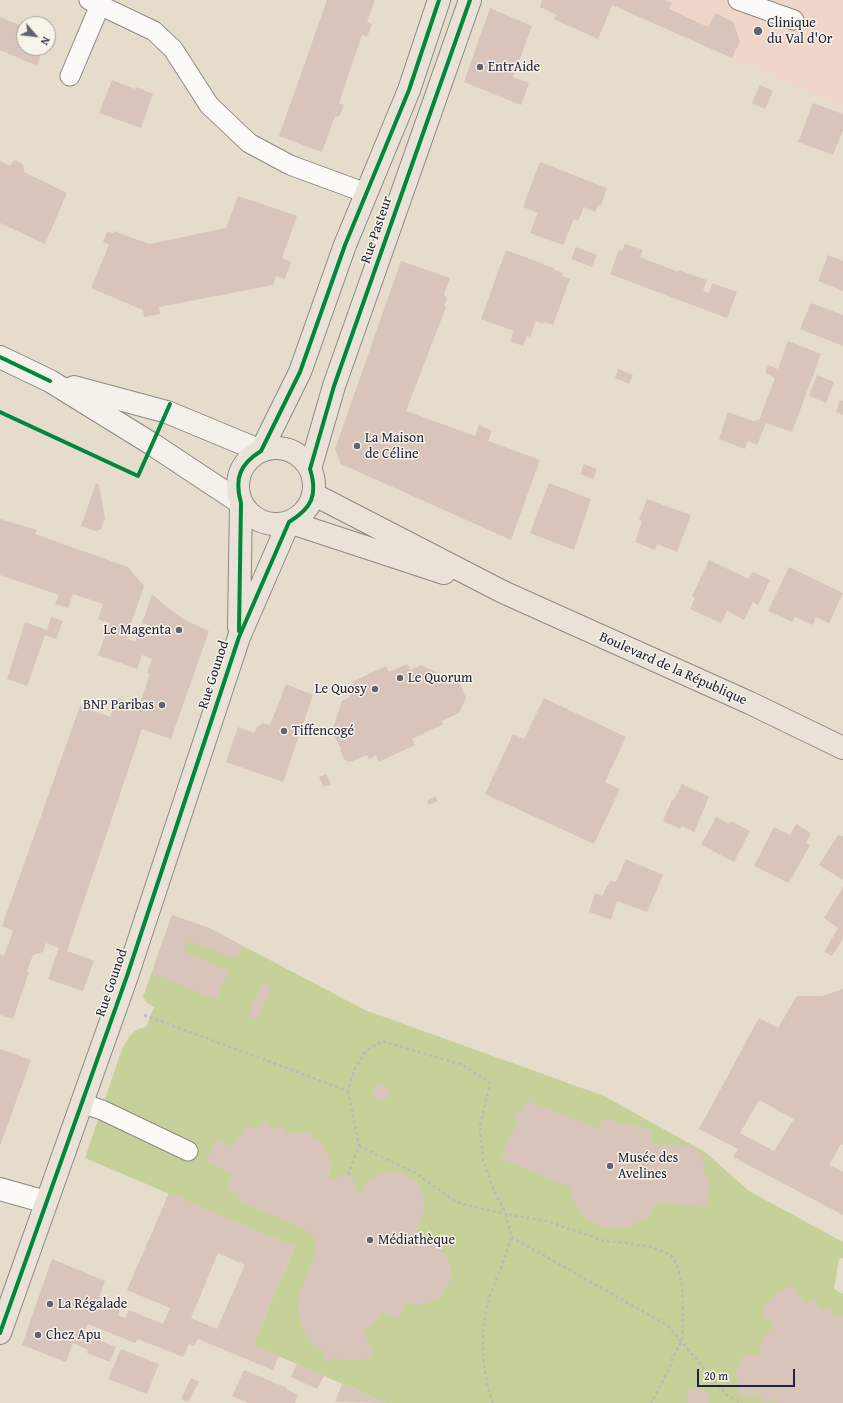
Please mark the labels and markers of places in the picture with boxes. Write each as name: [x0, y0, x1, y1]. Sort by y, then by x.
place label: Clinique du Val d'Or: [767, 15, 832, 48]
marker: Clinique du Val d'Or: [752, 25, 764, 37]
place label: EntrAide: [488, 59, 540, 75]
marker: EntrAide: [475, 62, 485, 72]
place label: La Maison de Céline: [365, 430, 424, 462]
marker: La Maison de Céline: [352, 441, 362, 451]
place label: Le Magenta: [103, 622, 171, 638]
marker: Le Magenta: [174, 625, 184, 635]
place label: Le Quorum: [408, 670, 472, 686]
marker: Le Quorum: [395, 673, 405, 683]
place label: Le Quosy: [315, 681, 367, 697]
marker: Le Quosy: [370, 684, 380, 694]
place label: BNP Paribas: [83, 697, 154, 713]
marker: BNP Paribas: [157, 700, 167, 710]
place label: Tiffencogé: [292, 723, 354, 739]
marker: Tiffencogé: [279, 726, 289, 736]
place label: Musée des Avelines: [618, 1150, 678, 1182]
marker: Musée des Avelines: [605, 1161, 615, 1171]
place label: Médiathèque: [378, 1232, 455, 1248]
marker: Médiathèque: [365, 1235, 375, 1245]
place label: La Régalade: [58, 1296, 127, 1312]
marker: La Régalade: [45, 1299, 55, 1309]
place label: Chez Apu: [46, 1327, 101, 1343]
marker: Chez Apu: [33, 1330, 43, 1340]

